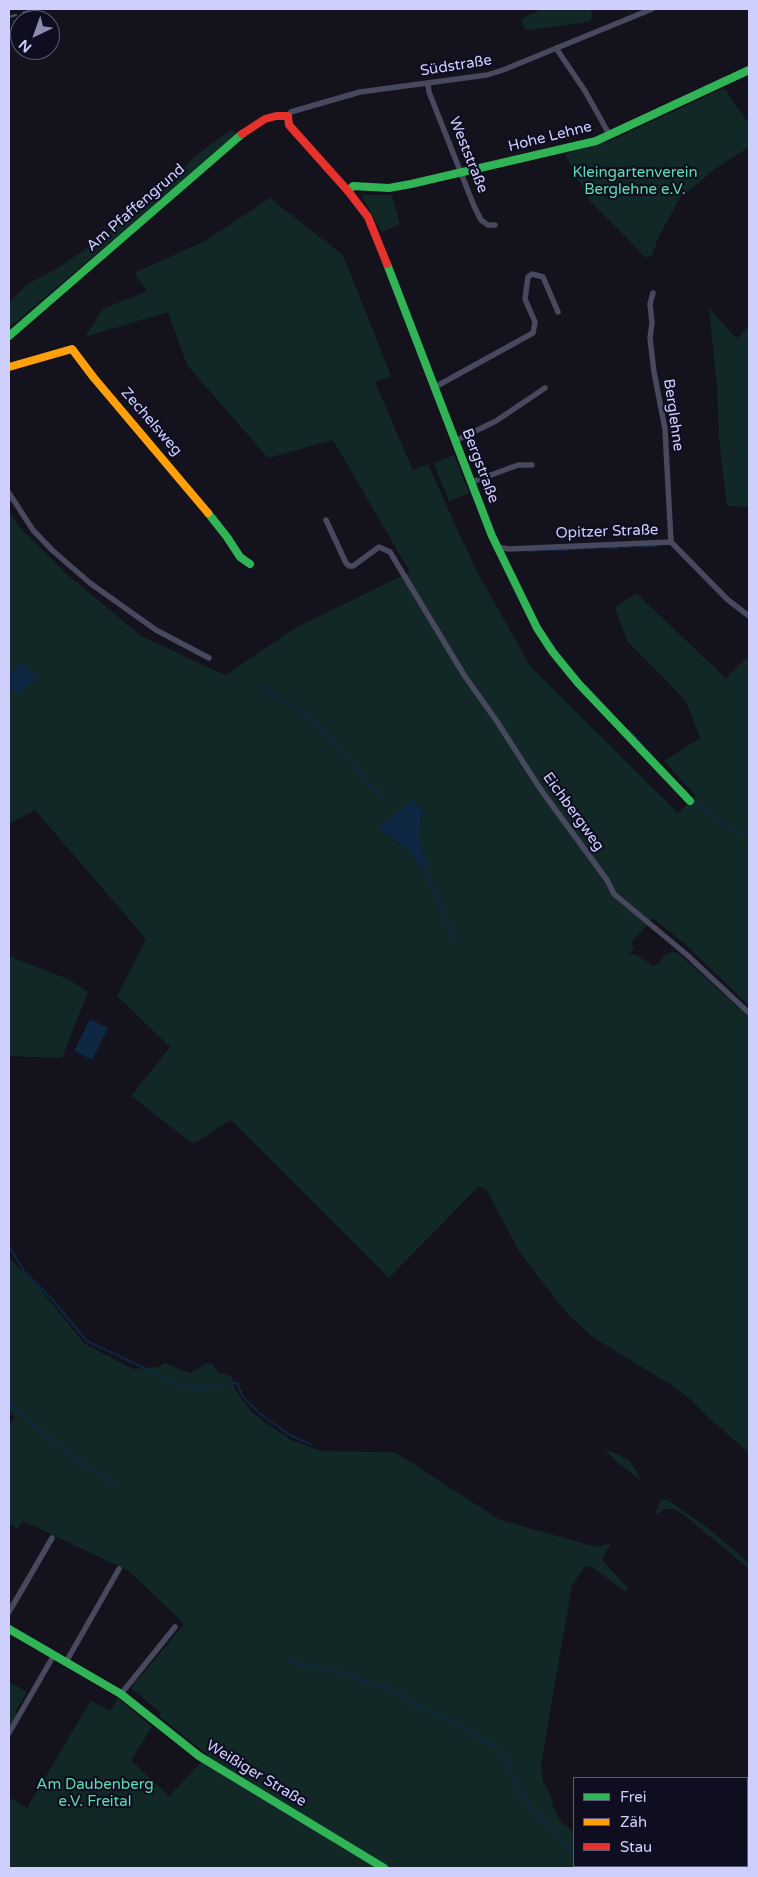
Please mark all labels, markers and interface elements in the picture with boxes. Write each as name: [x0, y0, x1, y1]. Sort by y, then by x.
north arrow: [10, 10, 60, 60]
text: N: [15, 36, 35, 56]
street label: Südstraße: [419, 51, 493, 81]
street label: Weststraße: [445, 114, 491, 196]
street label: Hohe Lehne: [506, 118, 594, 156]
street label: Am Pfaffengrund: [83, 160, 189, 256]
park label: Kleingartenverein Berglehne e.V.: [572, 164, 698, 199]
street label: Berglehne: [659, 378, 687, 452]
street label: Zechelsweg: [117, 384, 185, 460]
street label: Bergstraße: [458, 426, 502, 506]
street label: Opitzer Straße: [555, 521, 659, 543]
street label: Eichbergweg: [538, 769, 608, 855]
street label: Weißiger Straße: [203, 1737, 309, 1811]
park label: Am Daubenberg e.V. Freital: [36, 1776, 154, 1811]
legend: [573, 1777, 748, 1867]
text: Frei: [620, 1788, 646, 1806]
text: Zäh: [620, 1813, 647, 1831]
text: Stau: [620, 1838, 652, 1856]

